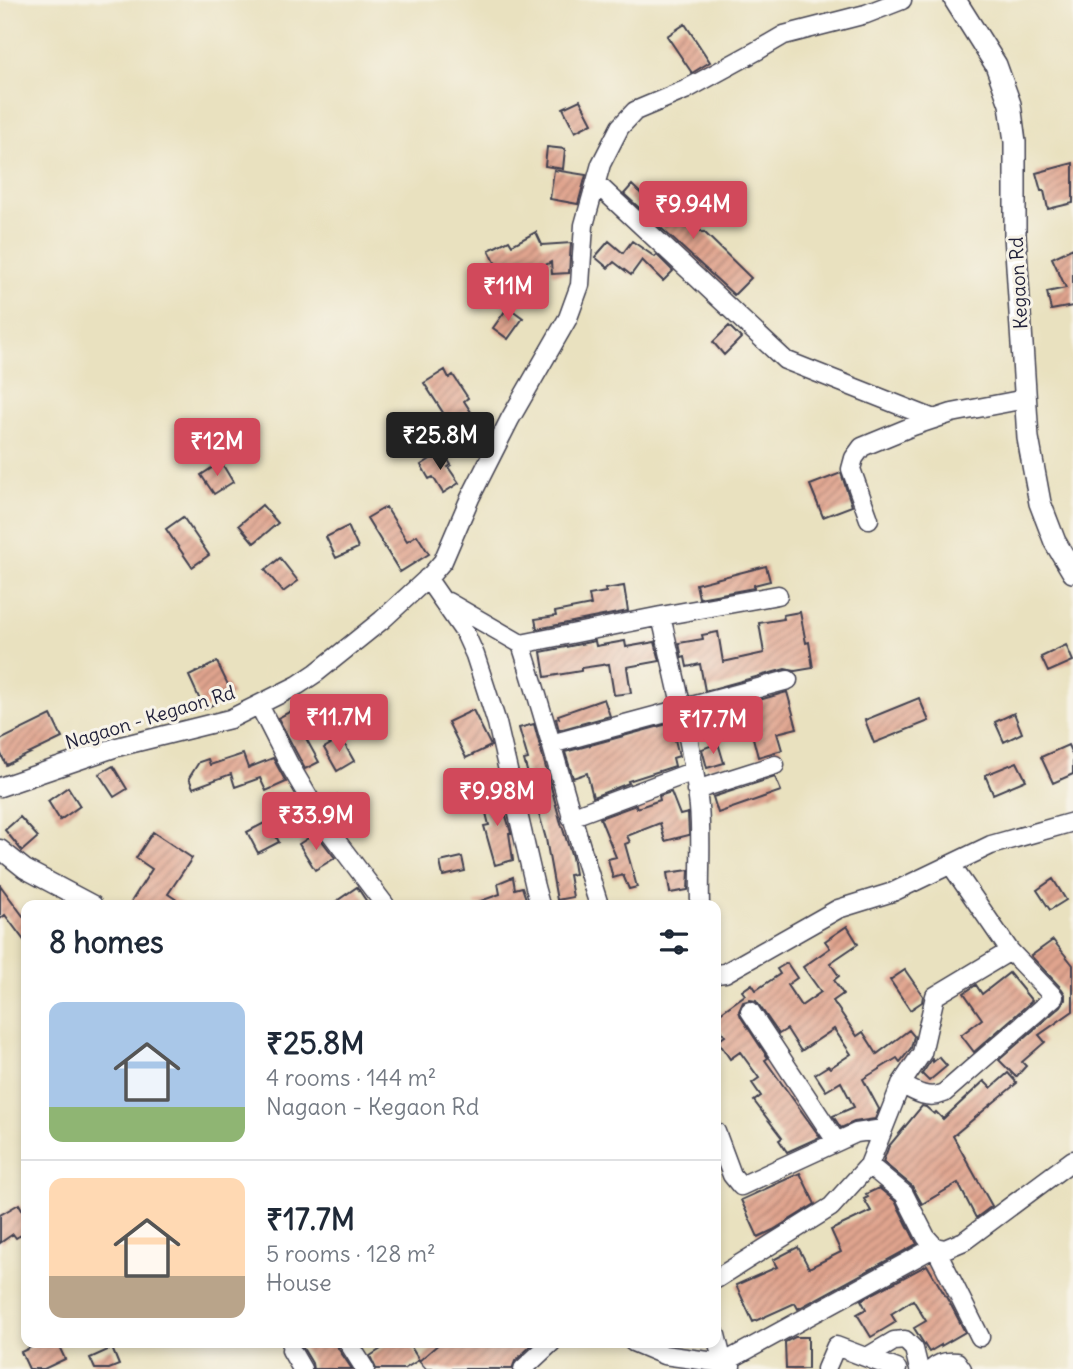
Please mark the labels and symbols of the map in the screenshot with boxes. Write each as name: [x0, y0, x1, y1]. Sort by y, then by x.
pin: ₹9.94M: [636, 182, 750, 241]
street label: Kegaon Rd: [1004, 236, 1032, 330]
pin: ₹11M: [467, 264, 549, 323]
pin: ₹25.8M: [383, 412, 497, 472]
pin: ₹12M: [176, 419, 258, 478]
street label: Nagaon - Kegaon Rd: [62, 680, 238, 754]
pin: ₹11.7M: [282, 694, 396, 754]
pin: ₹17.7M: [656, 696, 770, 756]
pin: ₹9.98M: [440, 768, 554, 828]
pin: ₹33.9M: [259, 792, 373, 852]

